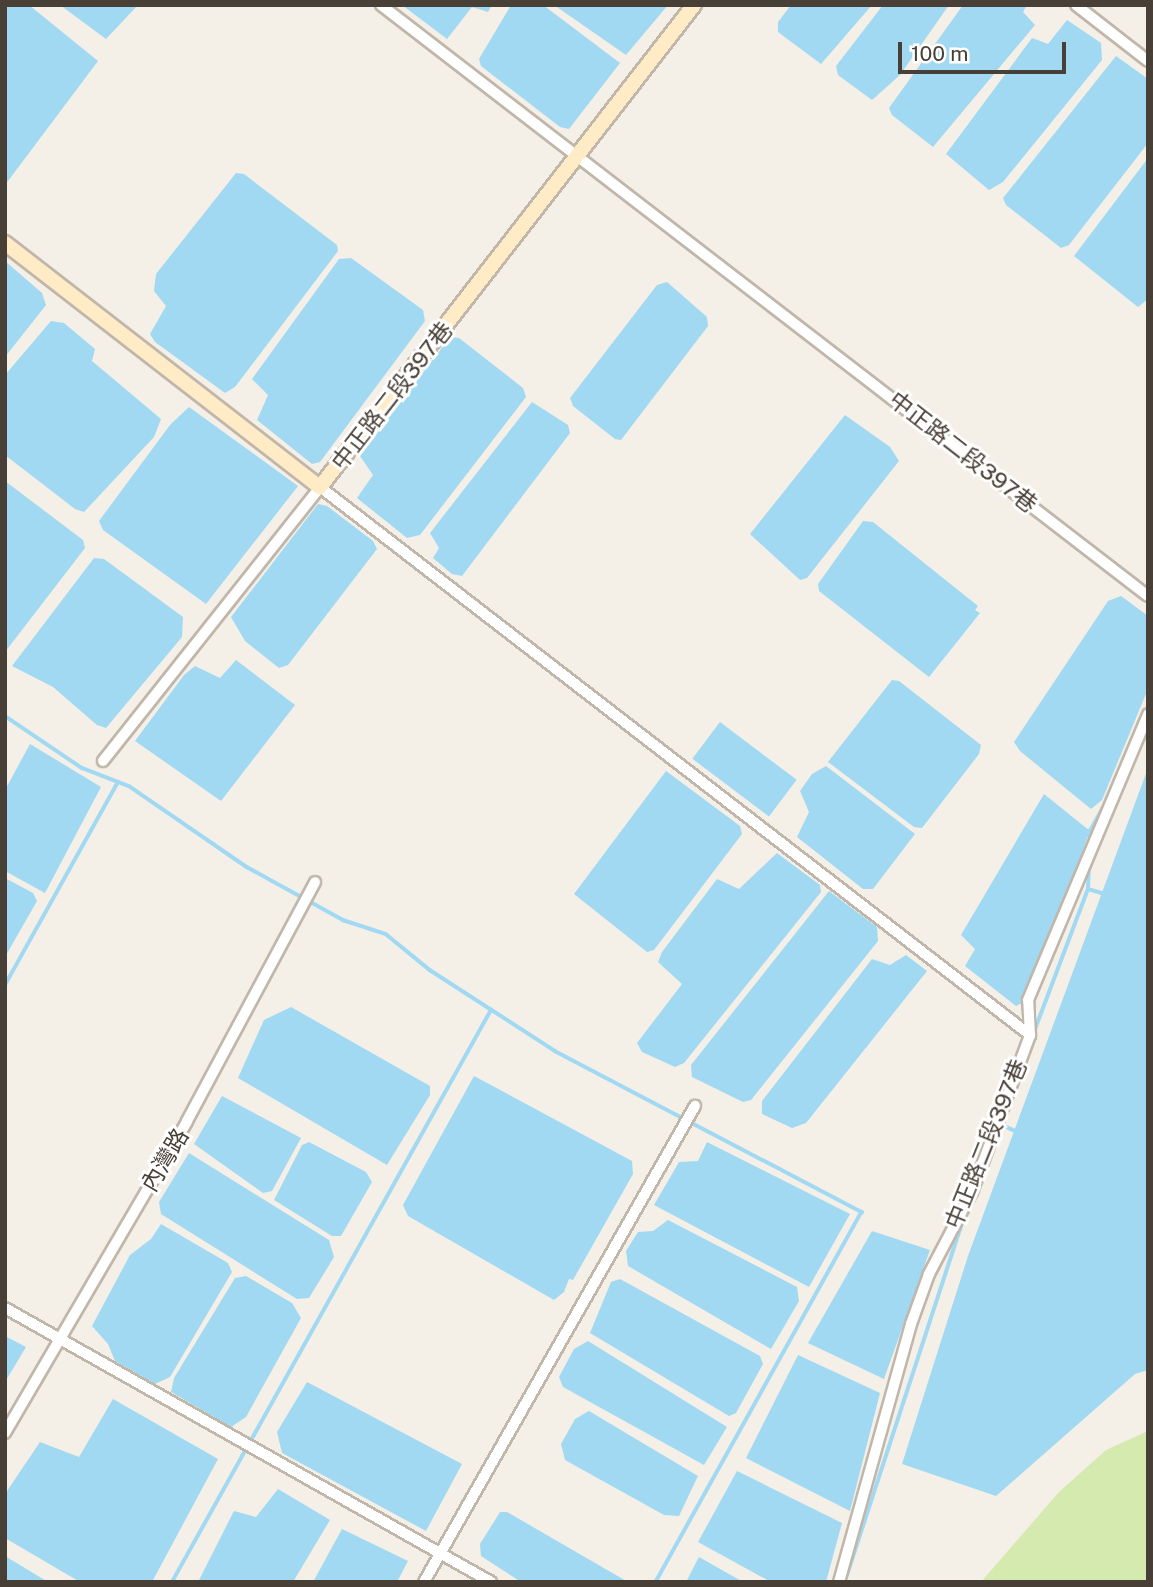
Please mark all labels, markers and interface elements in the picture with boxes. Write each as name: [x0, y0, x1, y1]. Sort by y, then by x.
scale bar: [901, 28, 1069, 72]
text: 100 m: [911, 41, 968, 66]
street label: 中正路二段397巷: [326, 317, 458, 475]
street label: 中正路二段397巷: [884, 386, 1042, 518]
street label: 中正路二段397巷: [939, 1055, 1033, 1233]
street label: 內灣路: [135, 1123, 195, 1197]

